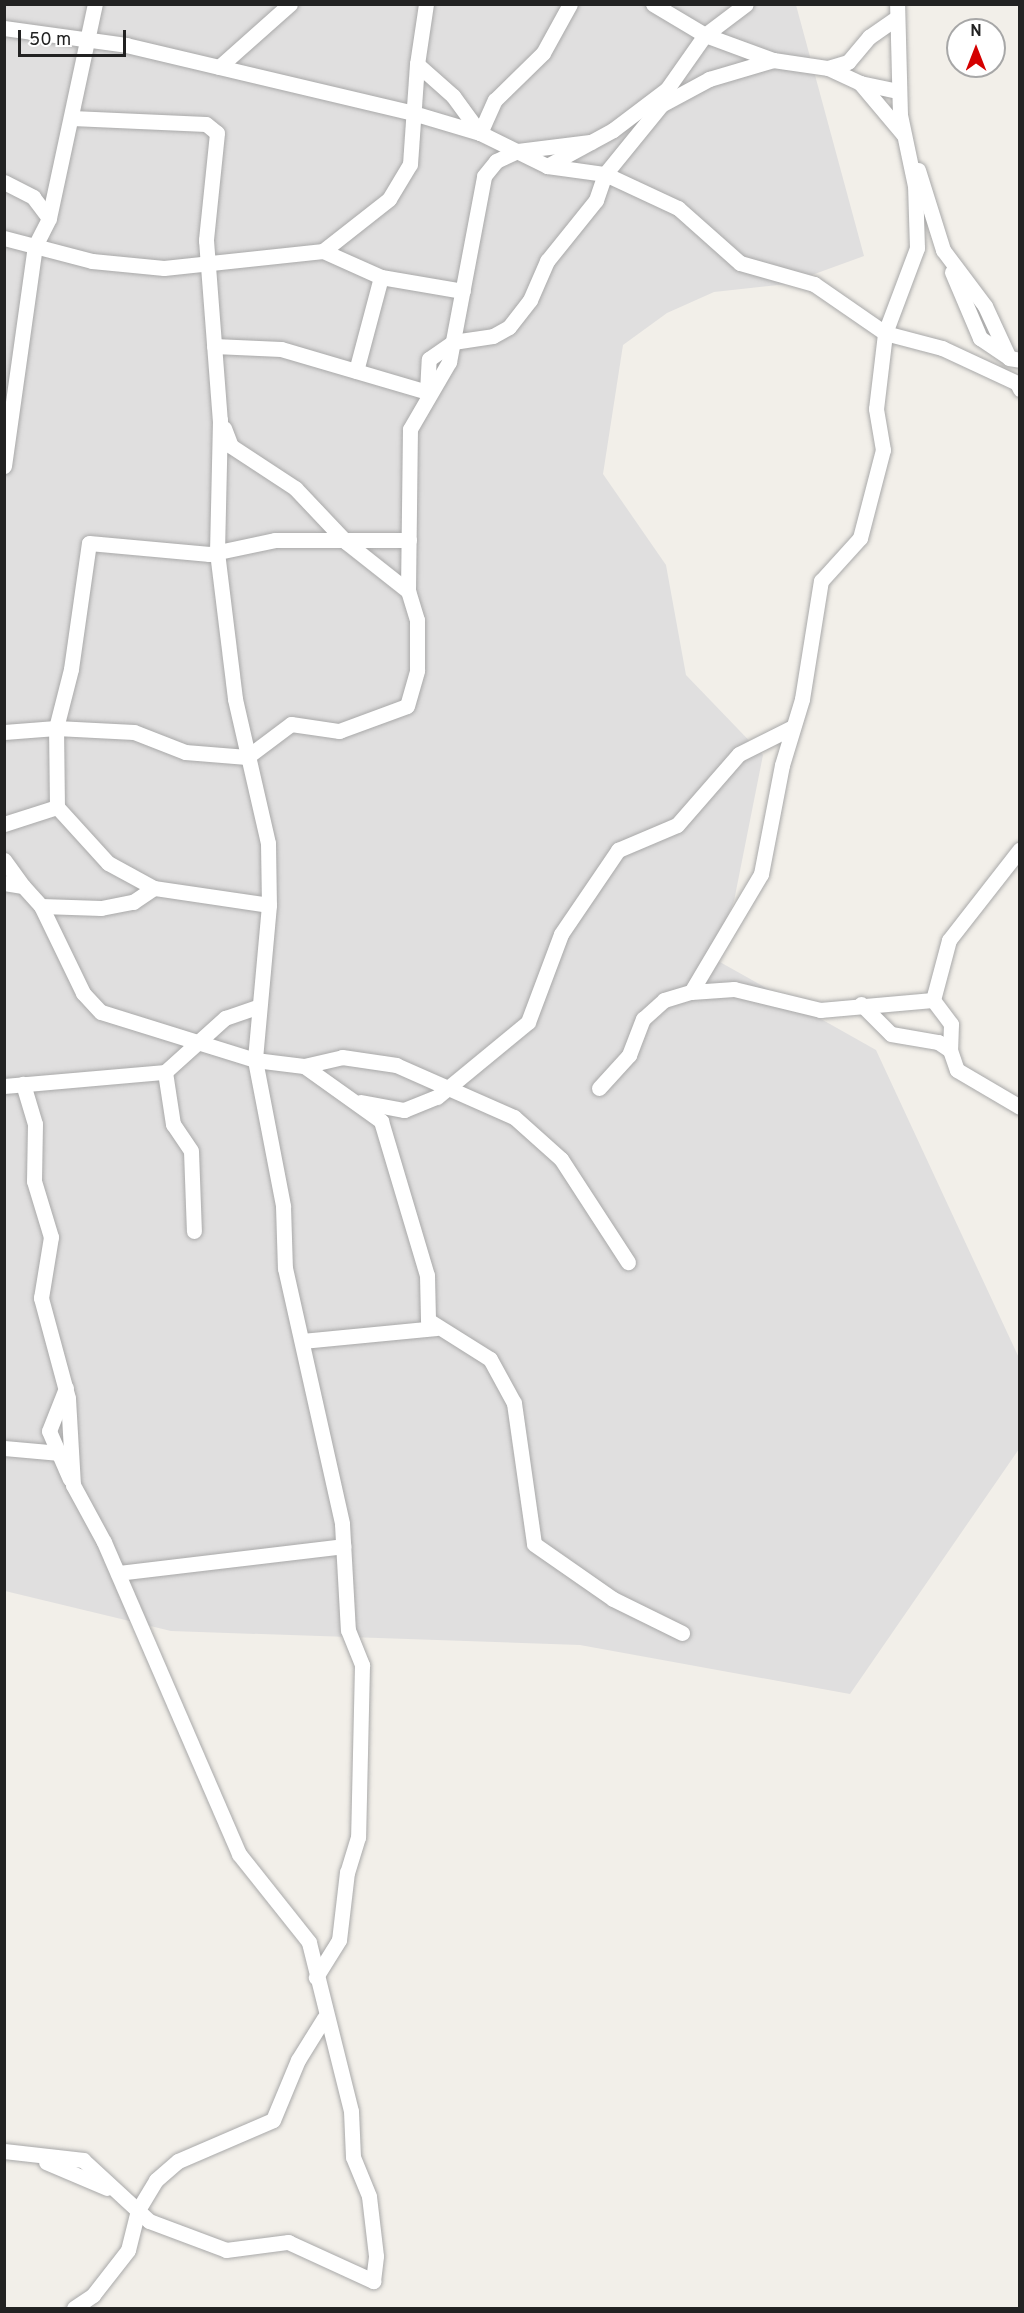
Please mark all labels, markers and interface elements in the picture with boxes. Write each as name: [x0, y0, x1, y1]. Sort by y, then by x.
scale bar: [21, 18, 129, 56]
north arrow: [946, 18, 1006, 78]
text: N: [970, 22, 982, 42]
text: 50 m: [29, 29, 71, 52]

